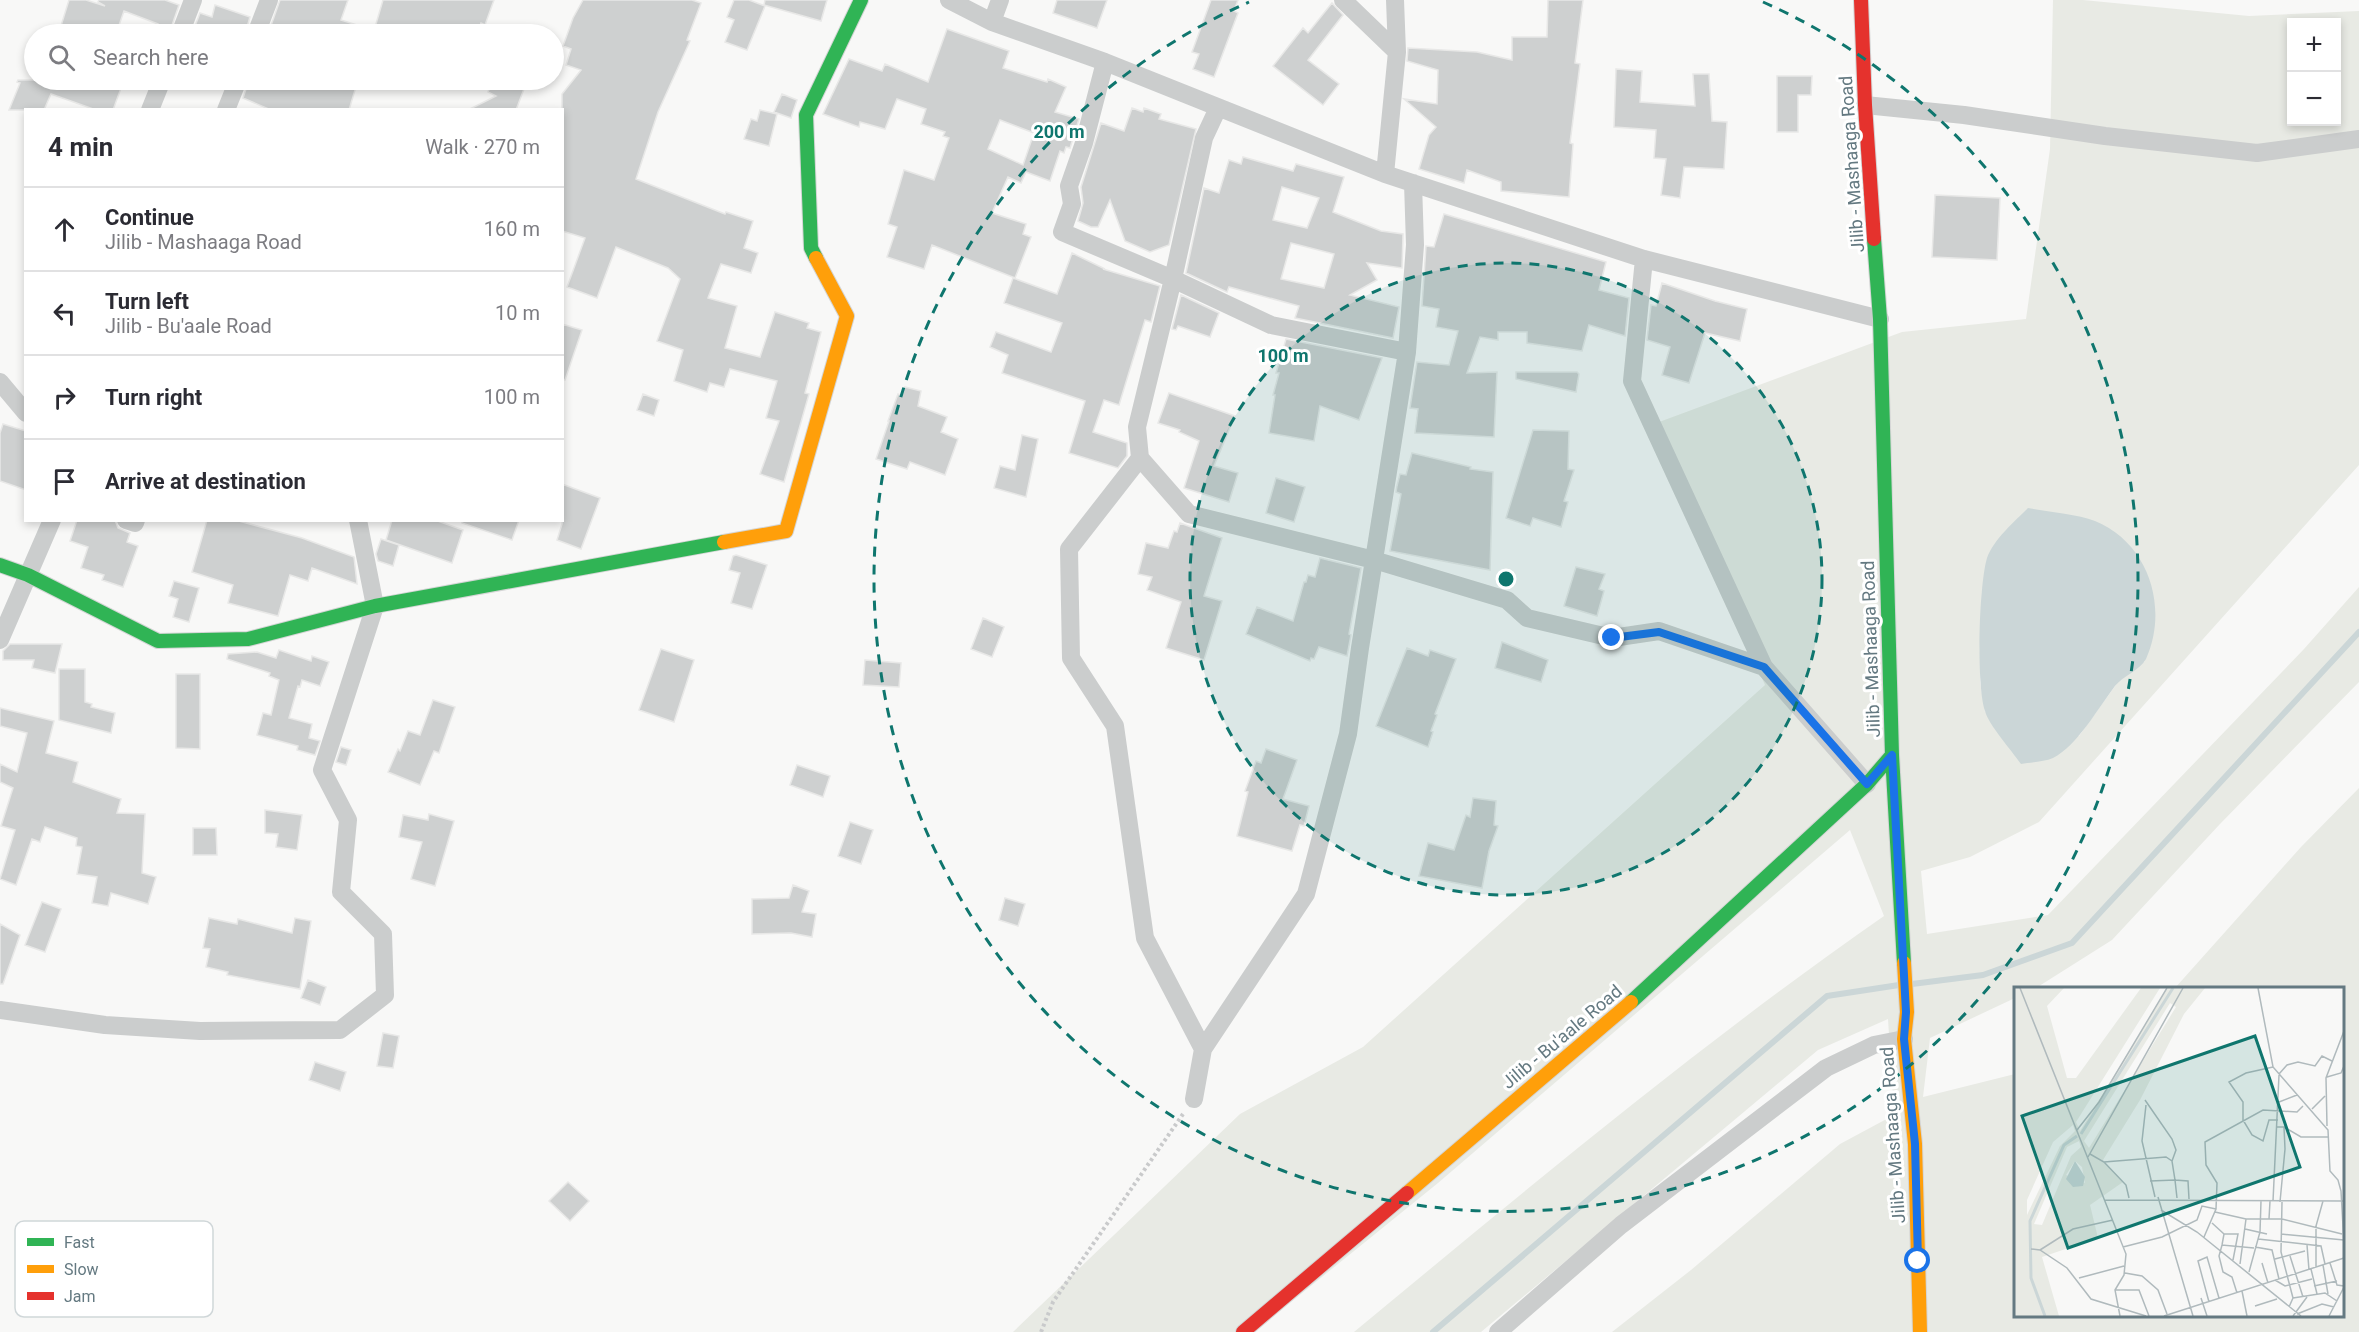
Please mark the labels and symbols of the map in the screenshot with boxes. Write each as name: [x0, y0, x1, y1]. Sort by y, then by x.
street label: Jilib - Mashaaga Road: [1835, 75, 1868, 253]
text: 200 m: [1033, 121, 1085, 142]
text: 100 m: [1257, 345, 1309, 366]
street label: Jilib - Mashaaga Road: [1857, 560, 1884, 738]
centre of rings: [1496, 569, 1516, 589]
route end: [1598, 624, 1624, 650]
street label: Jilib - Bu'aale Road: [1497, 980, 1626, 1093]
inset map: [2014, 987, 2344, 1317]
street label: Jilib - Mashaaga Road: [1876, 1046, 1909, 1224]
legend: [15, 1221, 213, 1317]
text: Fast: [64, 1233, 95, 1252]
route start: [1904, 1247, 1930, 1273]
text: Slow: [64, 1260, 99, 1279]
text: Jam: [64, 1287, 96, 1306]

